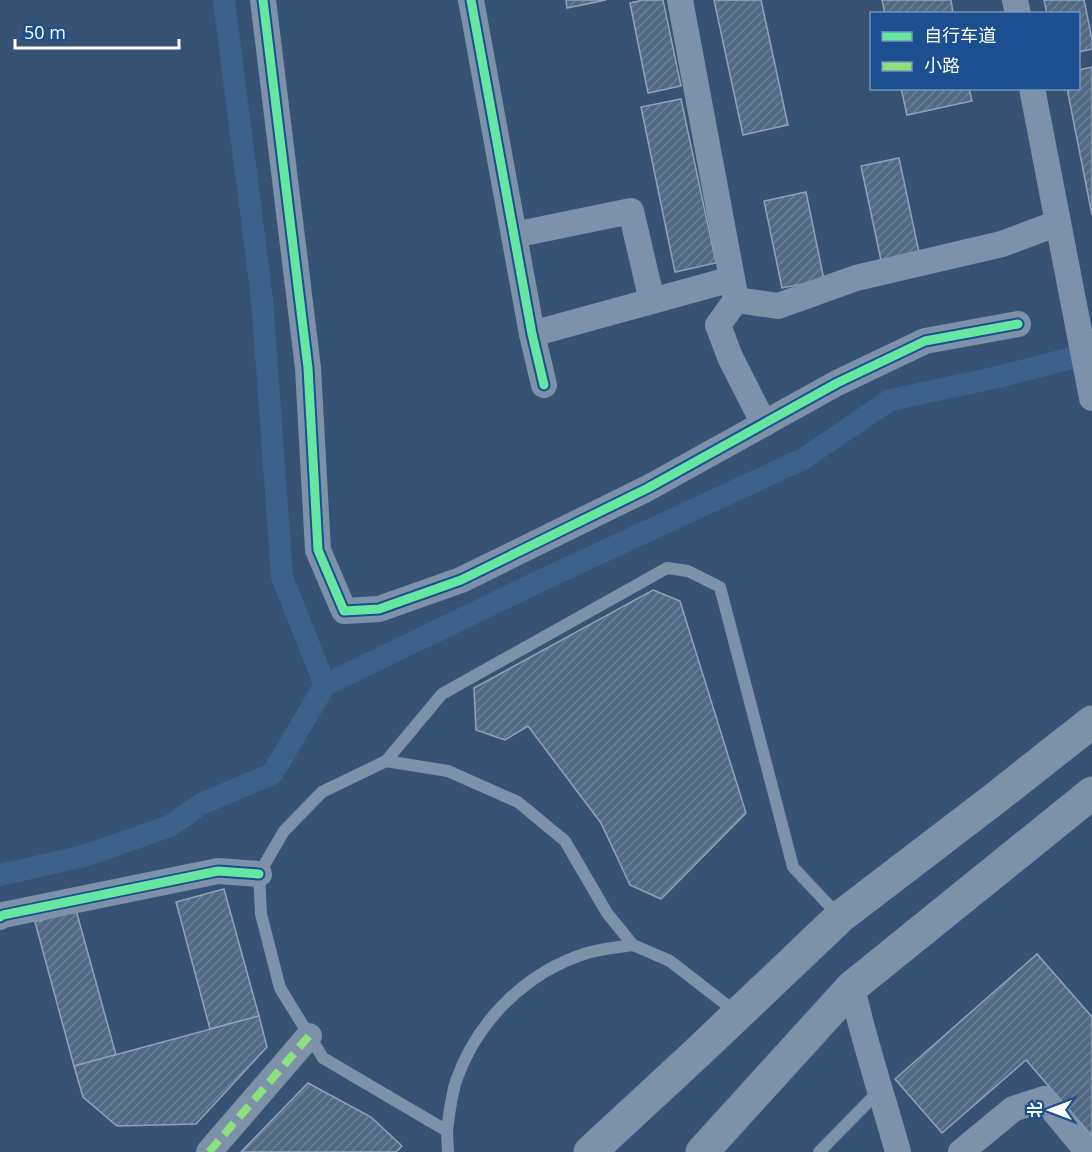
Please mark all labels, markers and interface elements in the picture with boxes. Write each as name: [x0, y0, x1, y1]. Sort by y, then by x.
scale bar: [15, 12, 178, 50]
legend: [870, 12, 1080, 90]
text: 50 m: [24, 20, 66, 44]
text: 自行车道: [924, 23, 996, 47]
text: 小路: [924, 53, 960, 77]
north arrow: [1020, 1080, 1080, 1140]
text: 北: [1024, 1102, 1046, 1118]

